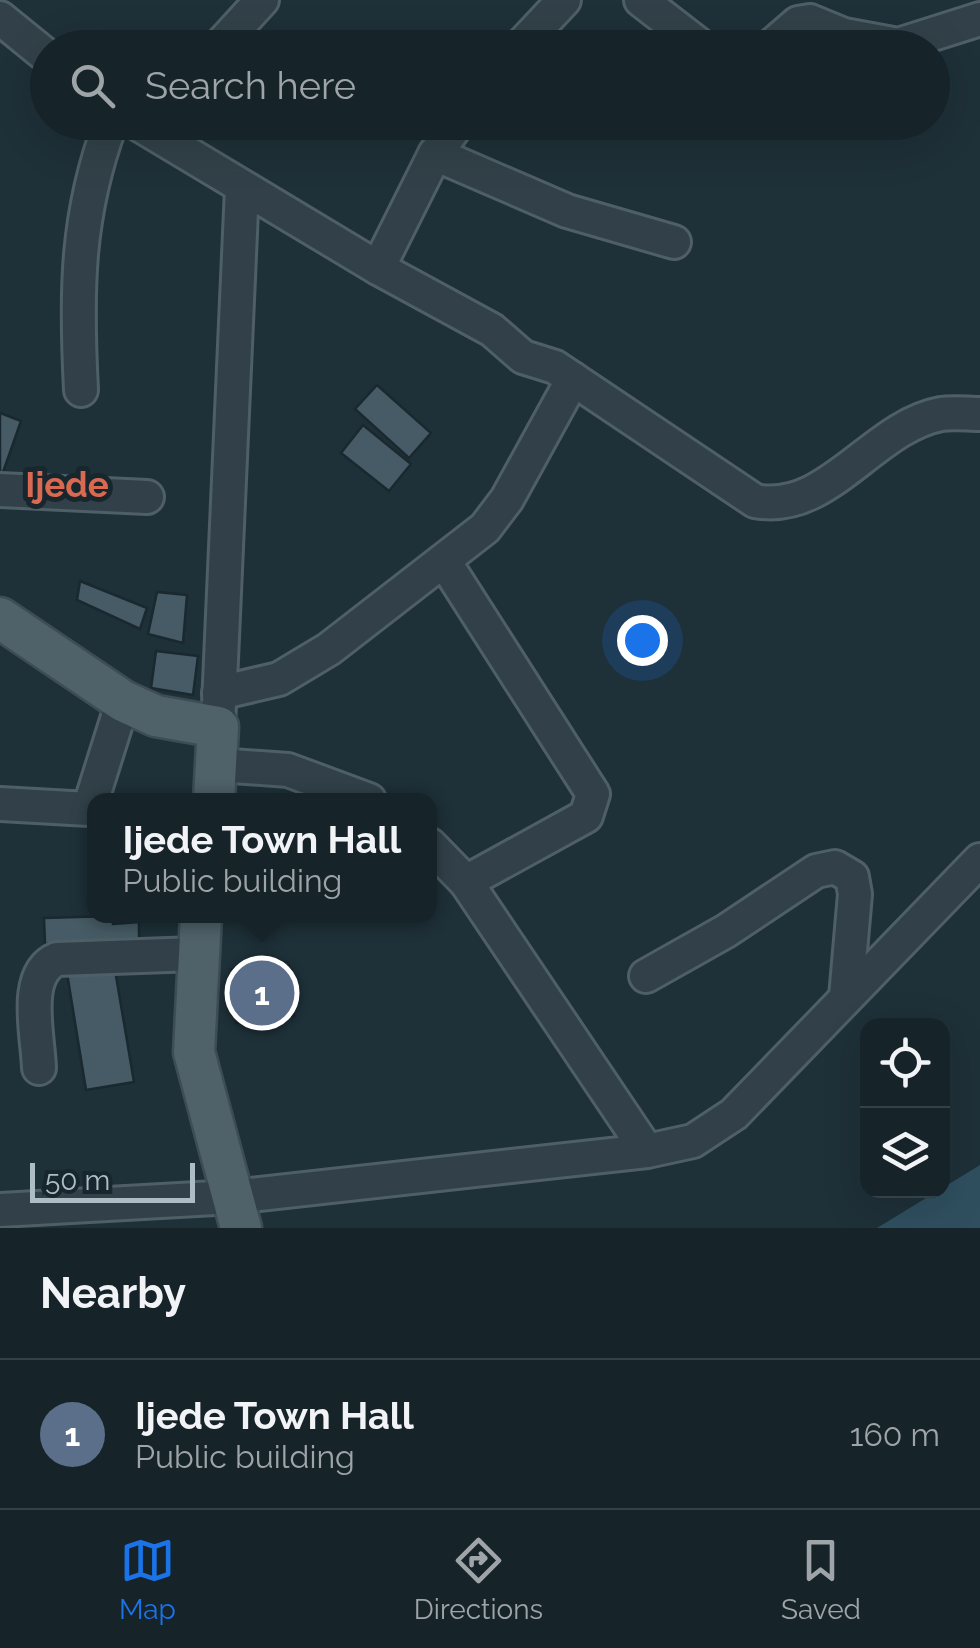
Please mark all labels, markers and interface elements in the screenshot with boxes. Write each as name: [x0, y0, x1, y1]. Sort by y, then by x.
search box: [30, 30, 950, 140]
icon: search: [65, 58, 120, 113]
text: Search here: [145, 63, 356, 108]
district label: Ijede: [25, 464, 109, 505]
your location: [617, 615, 668, 666]
popup: [87, 793, 437, 923]
text: Ijede Town Hall: [123, 817, 401, 862]
text: Public building: [123, 862, 342, 899]
pin: 1: [230, 956, 294, 1030]
map controls: [860, 1018, 950, 1198]
button: locate: [860, 1018, 950, 1108]
button: layers: [860, 1108, 950, 1198]
scale bar: [30, 1158, 195, 1202]
text: 50 m: [45, 1164, 110, 1197]
text: Nearby: [40, 1269, 186, 1318]
text: Ijede Town Hall: [135, 1393, 414, 1438]
text: 1: [65, 1416, 80, 1453]
text: 160 m: [850, 1416, 940, 1453]
text: Public building: [135, 1438, 355, 1475]
tab: Map: [119, 1533, 176, 1626]
tab: Directions: [414, 1533, 543, 1626]
tab: Saved: [781, 1533, 861, 1626]

